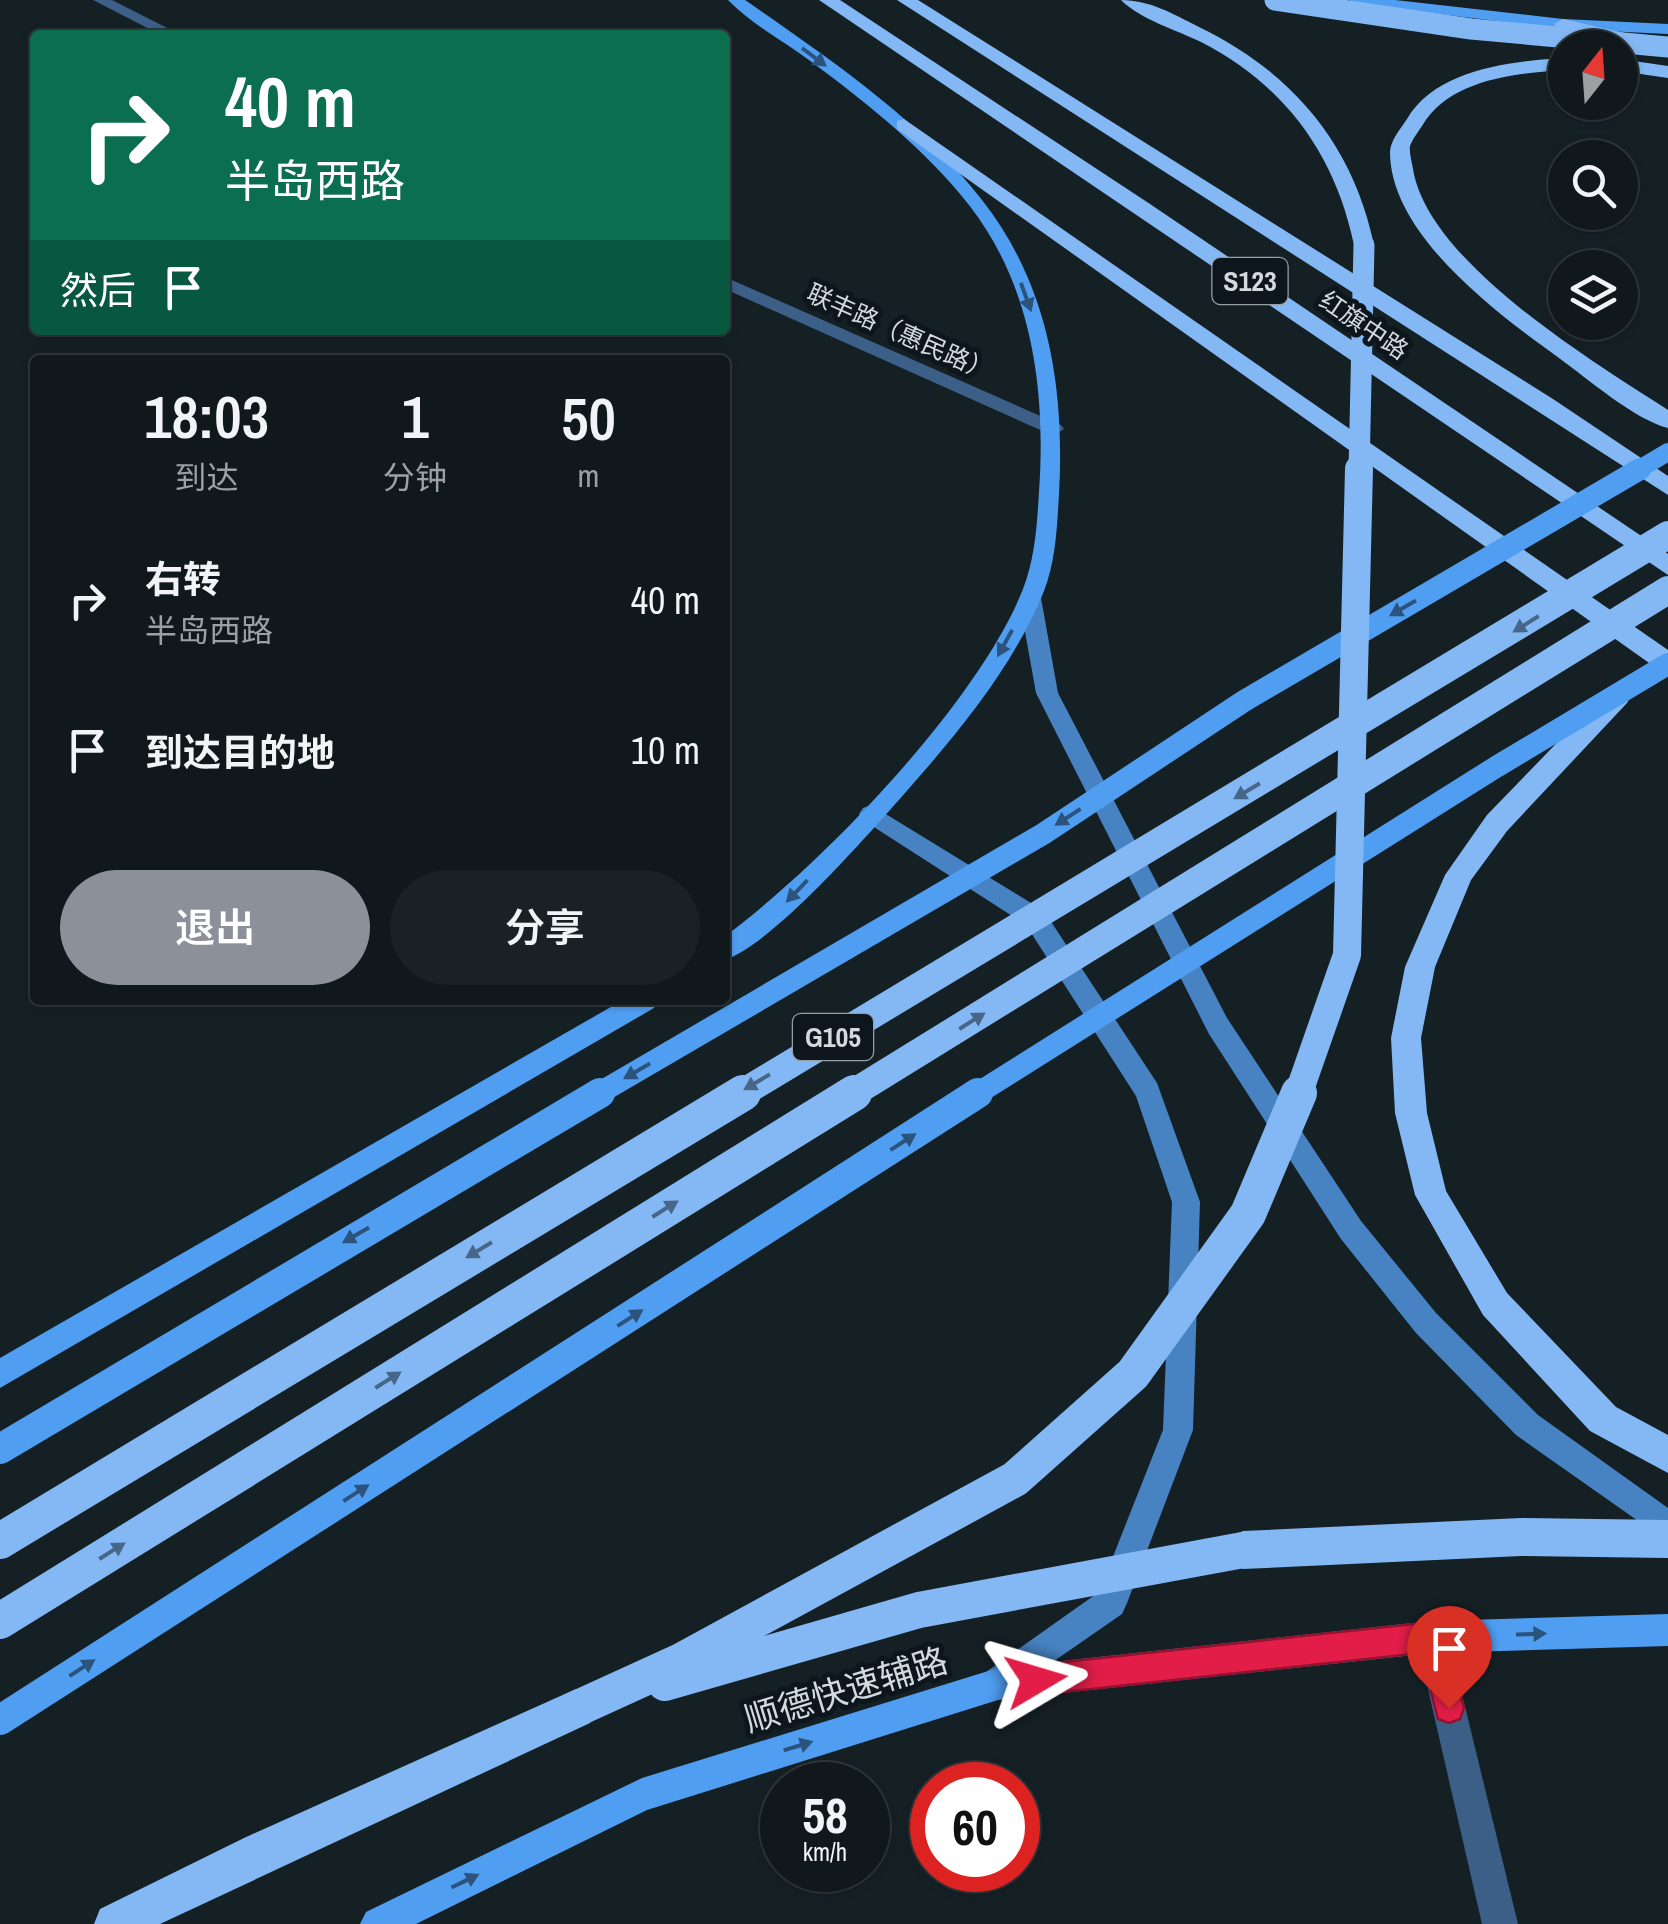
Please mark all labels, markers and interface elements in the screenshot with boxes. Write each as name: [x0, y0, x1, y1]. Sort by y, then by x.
north arrow: [1548, 30, 1638, 120]
map controls: [1548, 30, 1638, 340]
one-way arrow: [801, 47, 827, 67]
text: 40 m: [225, 55, 356, 149]
icon: right: [60, 70, 190, 200]
button: search: [1548, 140, 1638, 230]
text: 半岛西路: [225, 150, 405, 211]
button: layers: [1548, 250, 1638, 340]
road number: S123: [1212, 258, 1288, 304]
icon: arrive: [156, 260, 211, 315]
text: 然后: [60, 265, 136, 316]
street label: 联丰路（惠民路）: [802, 276, 998, 388]
one-way arrow: [1019, 282, 1034, 312]
street label: 红旗中路: [1313, 283, 1415, 367]
text: 18:03: [144, 376, 269, 457]
text: 1: [401, 376, 429, 457]
text: 50: [561, 378, 616, 459]
text: m: [578, 454, 599, 497]
text: 到达: [175, 456, 239, 499]
text: 分钟: [383, 456, 447, 499]
text: 右转: [145, 554, 221, 605]
icon: right: [60, 573, 115, 628]
text: 40 m: [631, 575, 700, 626]
one-way arrow: [1389, 599, 1417, 616]
text: 半岛西路: [145, 609, 273, 652]
one-way arrow: [1512, 614, 1539, 632]
one-way arrow: [997, 629, 1014, 658]
icon: arrive: [60, 723, 115, 778]
text: 10 m: [631, 725, 700, 776]
text: 到达目的地: [145, 727, 335, 778]
one-way arrow: [1233, 781, 1261, 799]
one-way arrow: [1055, 808, 1082, 826]
button: 退出: [60, 870, 370, 985]
button: 分享: [390, 870, 700, 985]
one-way arrow: [786, 879, 809, 903]
one-way arrow: [958, 1013, 986, 1030]
road number: G105: [793, 1014, 873, 1060]
one-way arrow: [623, 1062, 651, 1079]
one-way arrow: [743, 1073, 771, 1090]
one-way arrow: [890, 1133, 917, 1151]
one-way arrow: [651, 1201, 679, 1218]
one-way arrow: [342, 1226, 371, 1243]
one-way arrow: [465, 1241, 493, 1258]
one-way arrow: [616, 1309, 644, 1327]
one-way arrow: [375, 1371, 402, 1390]
one-way arrow: [342, 1484, 370, 1502]
one-way arrow: [98, 1543, 126, 1560]
pin: [1407, 1606, 1492, 1709]
icon: arrive: [1422, 1621, 1477, 1676]
one-way arrow: [1516, 1626, 1548, 1642]
position arrow: [984, 1628, 1088, 1732]
street label: 顺德快速辅路: [739, 1636, 953, 1743]
one-way arrow: [68, 1659, 96, 1677]
one-way arrow: [783, 1738, 814, 1753]
speed limit sign: 60: [910, 1762, 1040, 1892]
text: 58: [802, 1781, 848, 1849]
text: km/h: [803, 1835, 847, 1869]
one-way arrow: [451, 1873, 480, 1890]

